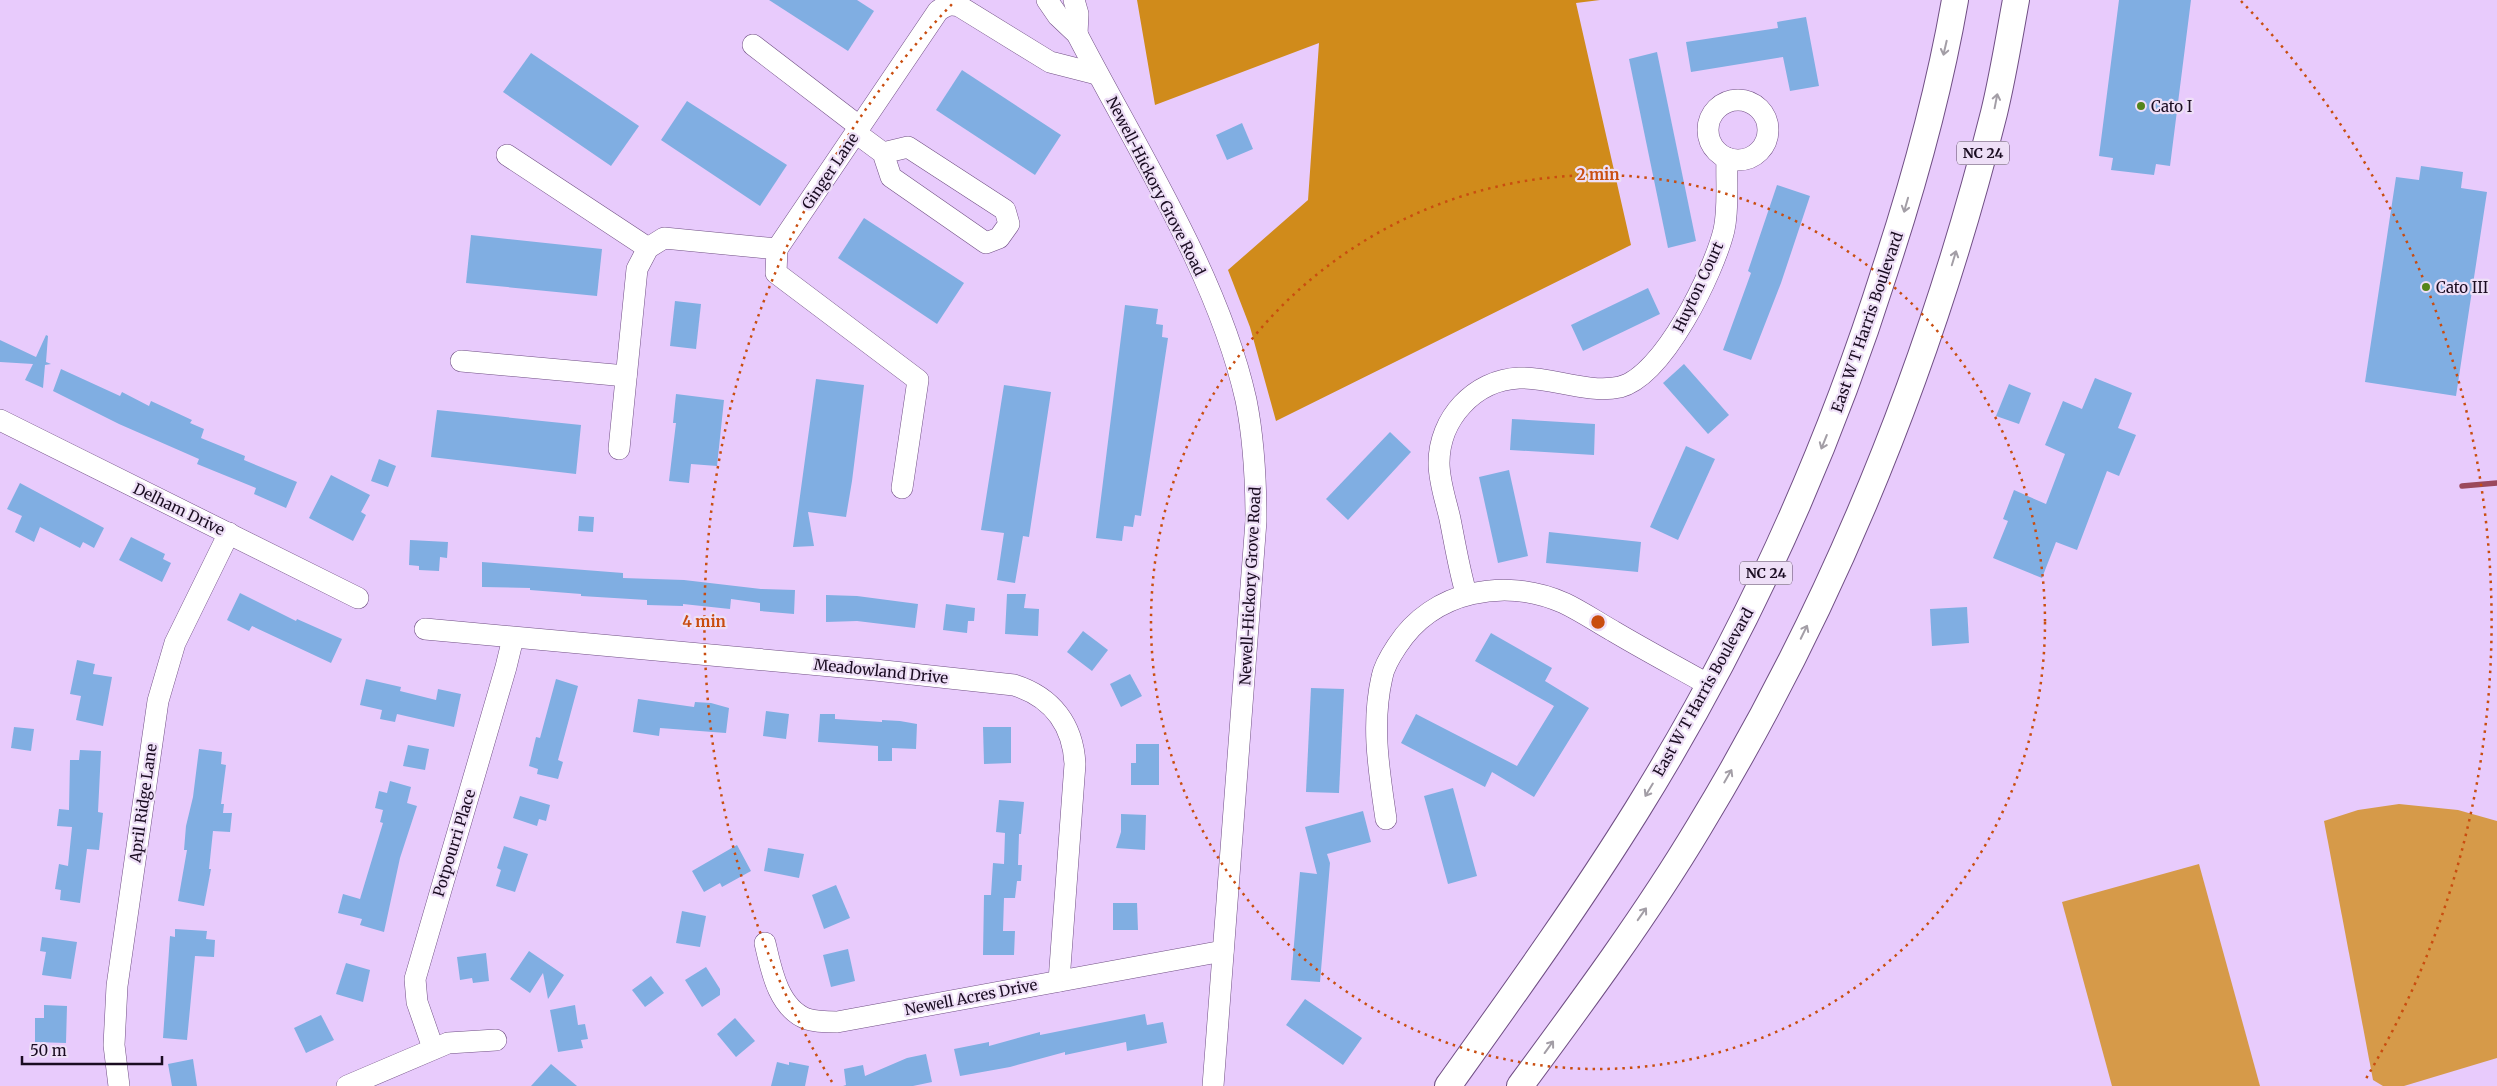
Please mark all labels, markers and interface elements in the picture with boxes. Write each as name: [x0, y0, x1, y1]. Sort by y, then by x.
one-way arrow: [1940, 39, 1949, 55]
street label: Newell-Hickory Grove Road: [1102, 93, 1210, 279]
one-way arrow: [1992, 93, 2001, 109]
place label: Cato I: [2151, 97, 2192, 116]
marker: Cato I: [2135, 100, 2147, 112]
street label: Ginger Lane: [798, 129, 863, 213]
road number: NC 24: [1957, 142, 2009, 164]
text: 2 min: [1577, 165, 1619, 184]
one-way arrow: [1900, 197, 1910, 213]
street label: East W T Harris Boulevard: [1827, 229, 1907, 415]
street label: Huyton Court: [1669, 239, 1727, 335]
one-way arrow: [1949, 250, 1959, 266]
place label: Cato III: [2436, 278, 2488, 297]
marker: Cato III: [2420, 281, 2432, 293]
one-way arrow: [1819, 434, 1829, 449]
street label: Delham Drive: [130, 479, 228, 539]
street label: Newell-Hickory Grove Road: [1235, 486, 1265, 686]
road number: NC 24: [1740, 562, 1792, 584]
street label: East W T Harris Boulevard: [1649, 604, 1757, 780]
text: 4 min: [682, 612, 726, 631]
centre of rings: [1589, 613, 1607, 631]
one-way arrow: [1800, 625, 1809, 640]
street label: Meadowland Drive: [813, 654, 949, 688]
street label: April Ridge Lane: [125, 742, 161, 865]
one-way arrow: [1723, 768, 1733, 783]
one-way arrow: [1644, 782, 1654, 796]
street label: Potpourri Place: [429, 787, 479, 899]
one-way arrow: [1637, 907, 1647, 921]
street label: Newell Acres Drive: [903, 975, 1039, 1019]
scale bar: [22, 1034, 162, 1066]
one-way arrow: [1544, 1040, 1554, 1054]
text: 50 m: [30, 1041, 67, 1060]

